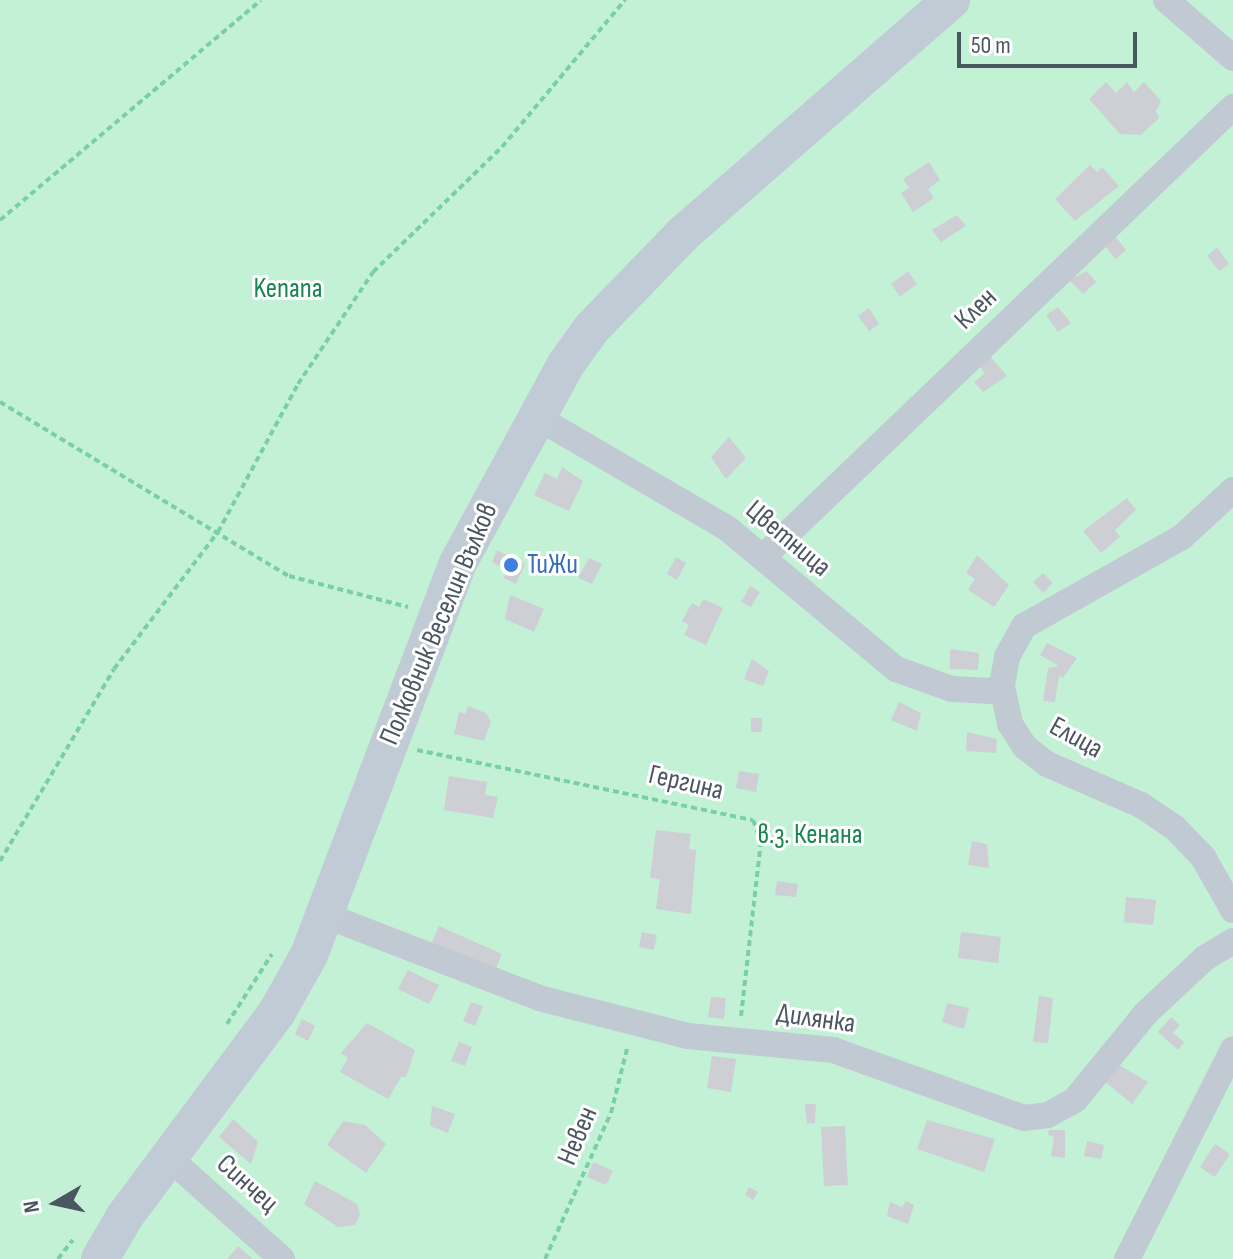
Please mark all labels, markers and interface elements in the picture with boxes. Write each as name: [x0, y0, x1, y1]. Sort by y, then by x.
scale bar: [961, 16, 1141, 66]
text: 50 m: [971, 31, 1011, 60]
park label: Kenana: [254, 272, 322, 306]
street label: Клен: [948, 281, 1004, 337]
street label: Цветница: [739, 494, 837, 584]
street label: Полковник Веселин Вълков: [373, 498, 505, 750]
place label: ТиЖи: [527, 548, 578, 582]
marker: ТиЖи: [502, 556, 520, 574]
street label: Елица: [1044, 710, 1108, 766]
street label: Гергина: [645, 758, 727, 808]
park label: в.з. Кенана: [757, 818, 863, 852]
street label: Дилянка: [775, 997, 857, 1041]
street label: Невен: [551, 1102, 605, 1170]
street label: Синчец: [209, 1148, 285, 1220]
north arrow: [16, 1163, 96, 1243]
text: N: [18, 1199, 46, 1215]

